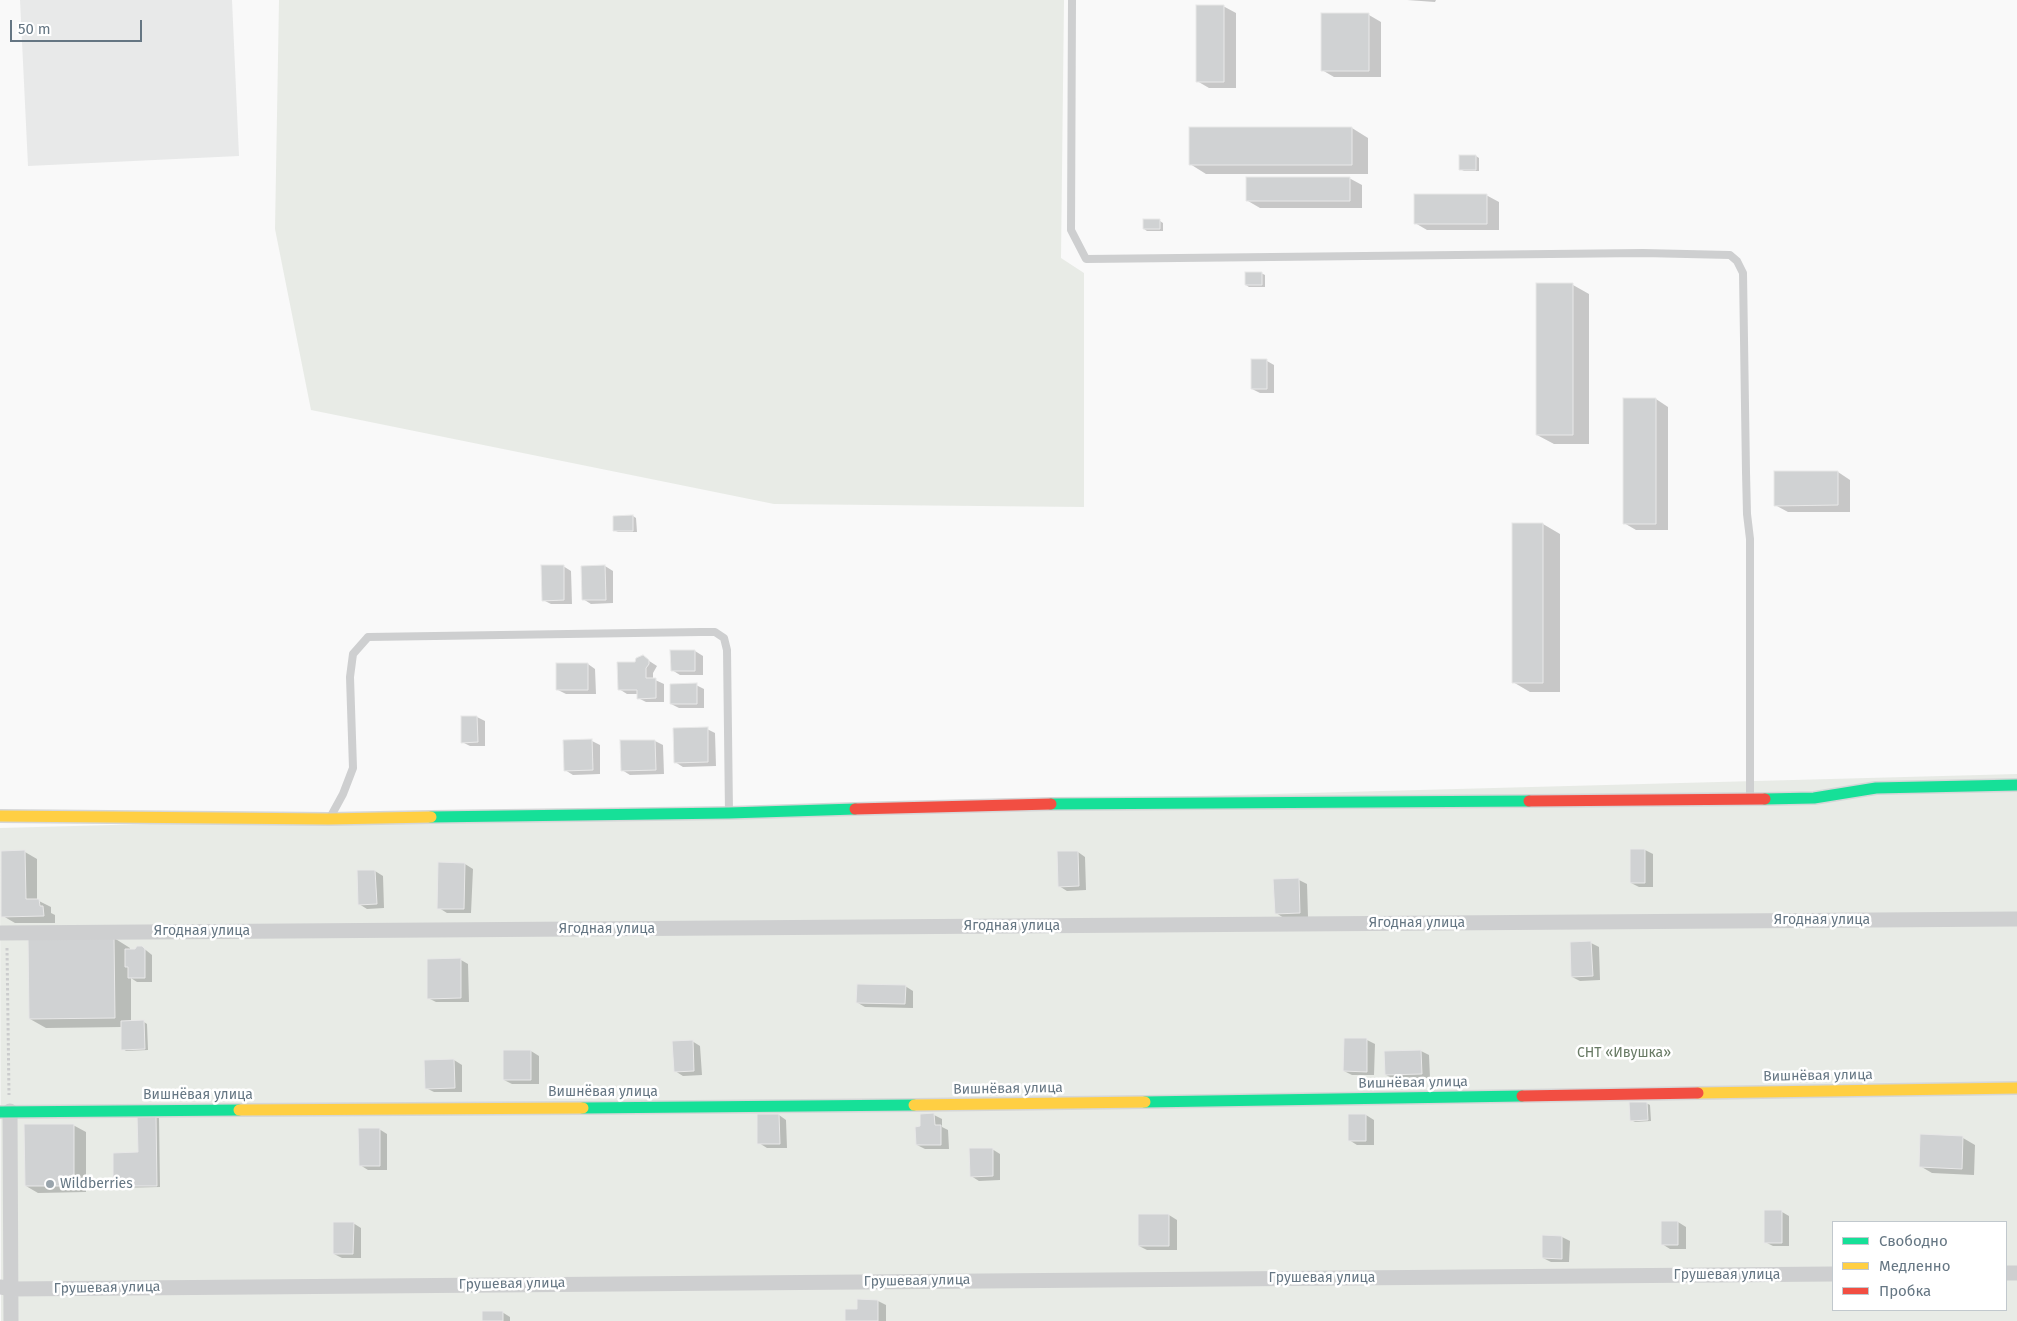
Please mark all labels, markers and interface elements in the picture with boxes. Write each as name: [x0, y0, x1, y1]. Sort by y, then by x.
scale bar: [12, 10, 145, 42]
text: 50 m: [18, 20, 51, 38]
street label: Ягодная улица: [1774, 912, 1870, 928]
street label: Ягодная улица: [1369, 915, 1465, 931]
street label: Ягодная улица: [964, 918, 1060, 934]
street label: Ягодная улица: [559, 921, 655, 937]
street label: Ягодная улица: [154, 923, 250, 939]
park label: СНТ «Ивушка»: [1577, 1045, 1671, 1061]
street label: Вишнёвая улица: [1763, 1067, 1873, 1085]
street label: Вишнёвая улица: [1358, 1074, 1468, 1092]
street label: Вишнёвая улица: [953, 1080, 1063, 1098]
street label: Вишнёвая улица: [548, 1084, 658, 1100]
street label: Вишнёвая улица: [143, 1087, 253, 1103]
place label: Wildberries: [60, 1176, 133, 1192]
marker: Wildberries: [44, 1178, 56, 1190]
legend: [1832, 1221, 2007, 1311]
text: Свободно: [1879, 1232, 1948, 1250]
text: Медленно: [1879, 1257, 1951, 1275]
street label: Грушевая улица: [1674, 1267, 1780, 1283]
street label: Грушевая улица: [1269, 1270, 1375, 1286]
street label: Грушевая улица: [863, 1272, 971, 1290]
street label: Грушевая улица: [458, 1275, 566, 1293]
street label: Грушевая улица: [53, 1279, 161, 1297]
text: Пробка: [1879, 1282, 1931, 1300]

